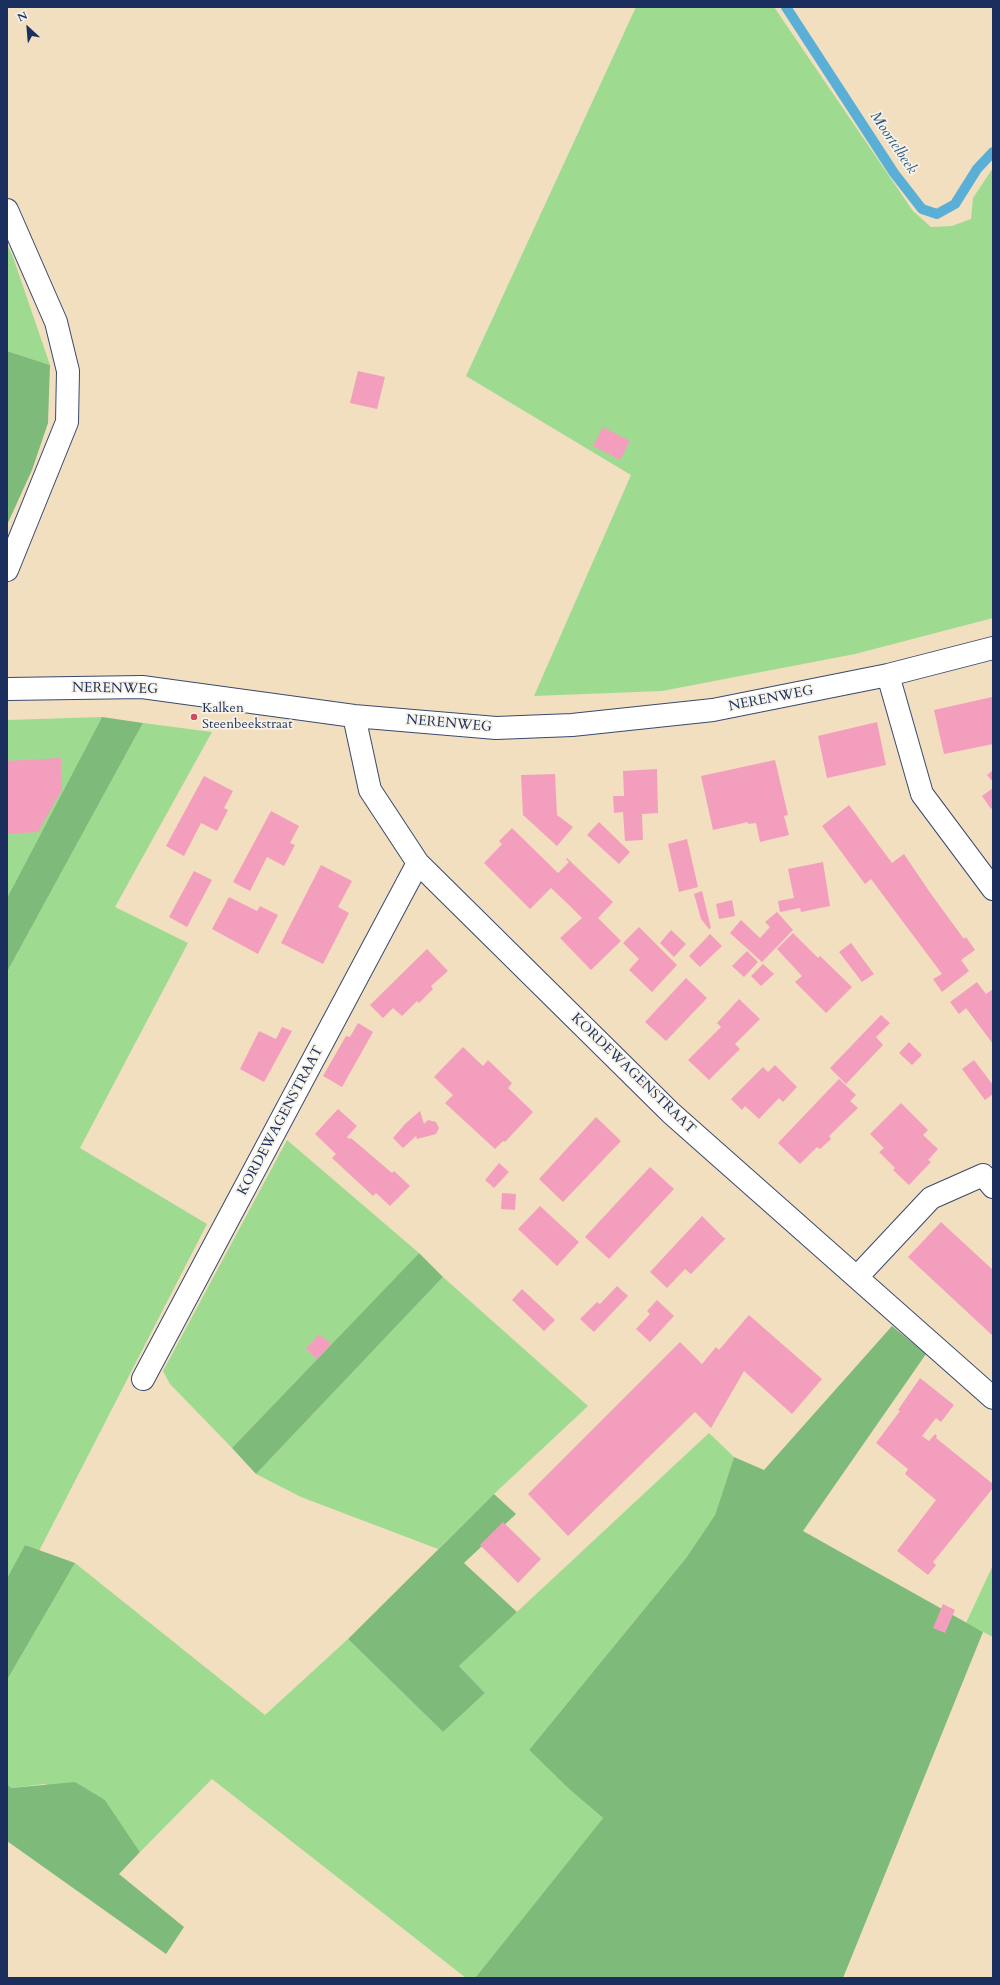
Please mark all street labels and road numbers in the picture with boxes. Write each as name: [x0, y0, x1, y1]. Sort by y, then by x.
street label: NERENWEG: [72, 680, 158, 698]
street label: NERENWEG: [727, 683, 815, 715]
street label: NERENWEG: [405, 712, 493, 736]
street label: KORDEWAGENSTRAAT: [567, 1010, 699, 1138]
street label: KORDEWAGENSTRAAT: [235, 1044, 327, 1198]

